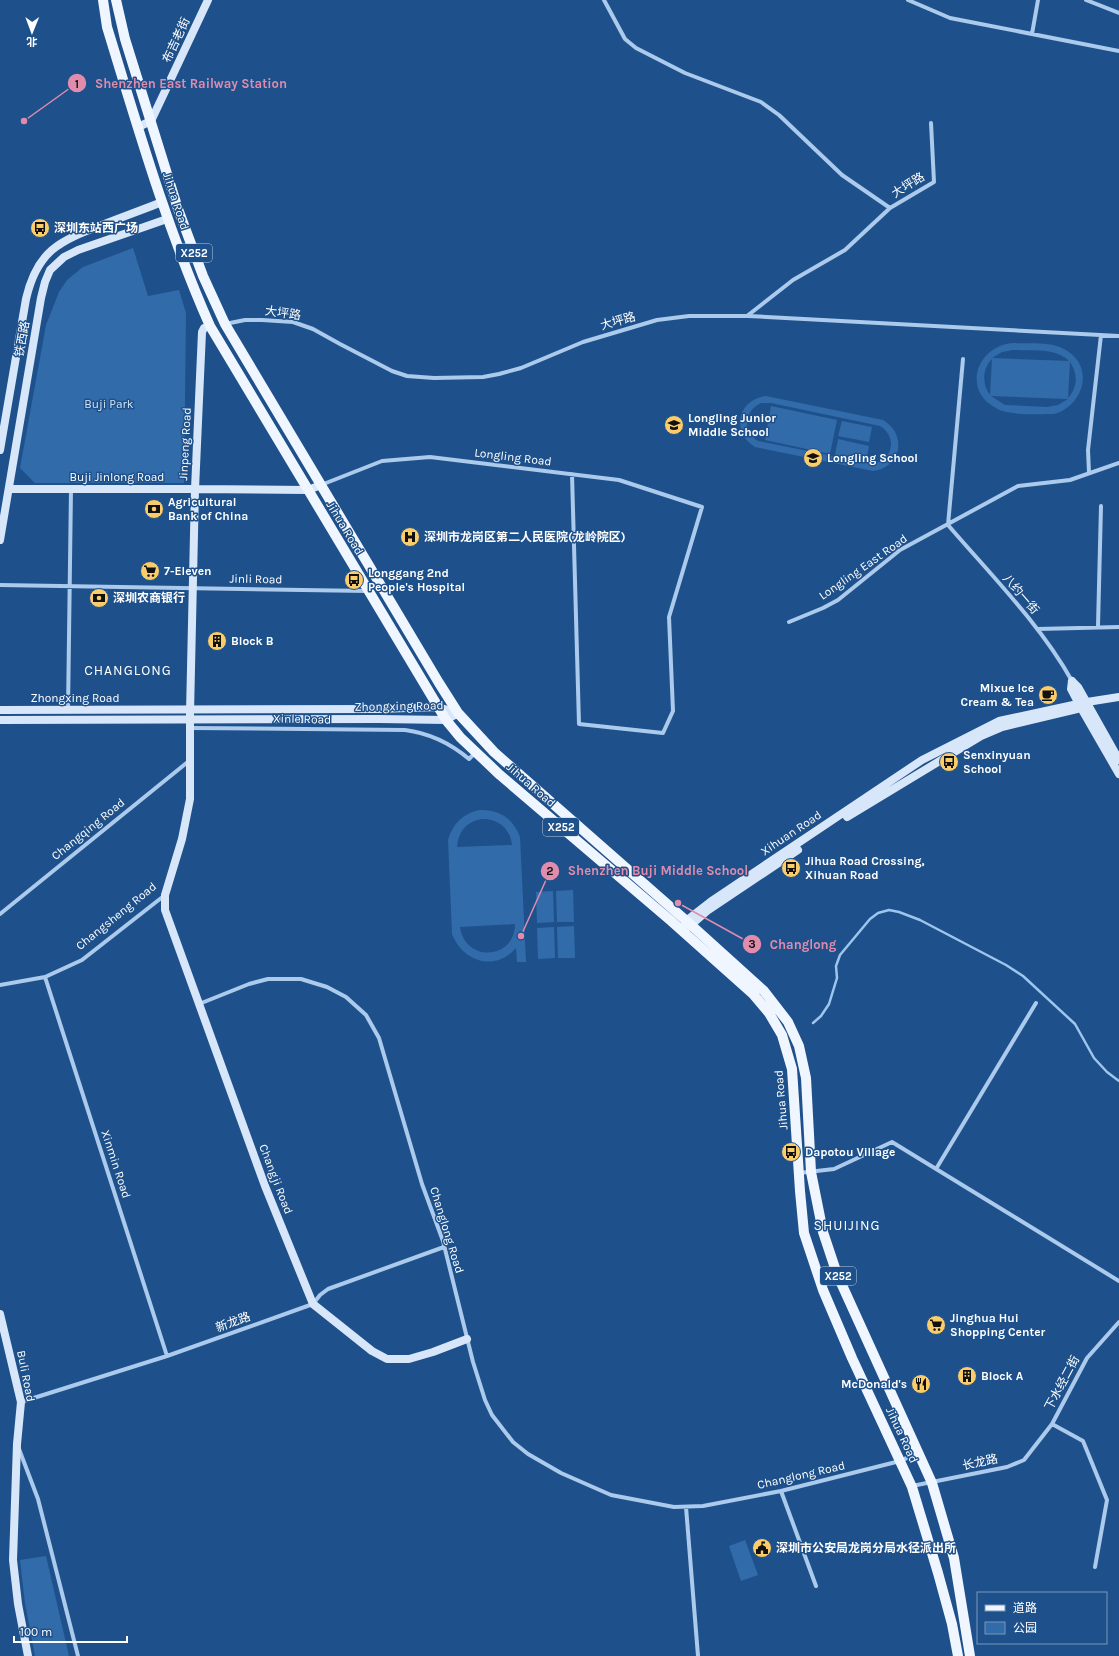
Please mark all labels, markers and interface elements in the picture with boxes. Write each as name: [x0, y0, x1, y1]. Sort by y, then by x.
north arrow: [12, 12, 52, 52]
street label: 布吉老街: [160, 15, 192, 65]
text: 北: [26, 35, 37, 48]
callout: Shenzhen East Railway Station: [67, 71, 295, 96]
text: Shenzhen East Railway Station: [95, 76, 287, 91]
text: 1: [75, 77, 79, 91]
street label: Jihua Road: [160, 170, 192, 232]
street label: 大坪路: [889, 170, 927, 200]
bus stop icon: 深圳东站西广场: [29, 217, 51, 239]
place label: 深圳东站西广场: [54, 221, 138, 235]
road number: X252: [176, 244, 212, 262]
street label: 大坪路: [264, 304, 302, 322]
street label: 大坪路: [599, 309, 637, 333]
street label: 铁西路: [12, 320, 32, 358]
park label: Buji Park: [84, 397, 134, 411]
street label: Jinpeng Road: [176, 407, 194, 481]
place label: Longling Junior Middle School: [688, 411, 776, 439]
school or university icon: Longling Junior Middle School: [663, 414, 685, 436]
street label: Longling Road: [474, 445, 552, 469]
school or university icon: Longling School: [802, 447, 824, 469]
place label: Longling School: [827, 451, 918, 465]
street label: Buji Jinlong Road: [70, 470, 164, 484]
place label: Agricultural Bank of China: [168, 495, 248, 523]
bank icon: Agricultural Bank of China: [143, 498, 165, 520]
street label: Jihua Road: [324, 499, 366, 557]
hospital icon: 深圳市龙岗区第二人民医院(龙岭院区): [399, 526, 421, 548]
place label: 深圳市龙岗区第二人民医院(龙岭院区): [424, 530, 626, 544]
street label: Longling East Road: [816, 531, 910, 603]
supermarket icon: 7-Eleven: [139, 560, 161, 582]
place label: 7-Eleven: [164, 564, 212, 578]
place label: Longgang 2nd People's Hospital: [368, 566, 465, 594]
bus stop icon: Longgang 2nd People's Hospital: [343, 569, 365, 591]
street label: 八约一街: [1000, 571, 1042, 617]
street label: Jinli Road: [229, 572, 283, 586]
bank icon: 深圳农商银行: [88, 587, 110, 609]
place label: 深圳农商银行: [113, 591, 185, 605]
building icon: Block B: [206, 630, 228, 652]
place label: Block B: [231, 634, 274, 648]
district label: CHANGLONG: [84, 662, 172, 679]
place label: Mixue Ice Cream & Tea: [961, 681, 1034, 709]
cafe icon: Mixue Ice Cream & Tea: [1037, 684, 1059, 706]
street label: Zhongxing Road: [30, 691, 120, 705]
street label: Zhongxing Road: [354, 698, 444, 714]
street label: Xinle Road: [273, 711, 331, 727]
place label: Senxinyuan School: [963, 748, 1031, 776]
bus stop icon: Senxinyuan School: [938, 751, 960, 773]
street label: Jihua Road: [504, 760, 558, 810]
street label: Changqing Road: [49, 795, 127, 863]
street label: Xihuan Road: [758, 808, 824, 858]
road number: X252: [543, 818, 579, 836]
place label: Jihua Road Crossing, Xihuan Road: [805, 854, 924, 882]
bus stop icon: Jihua Road Crossing, Xihuan Road: [780, 857, 802, 879]
callout: Shenzhen Buji Middle School: [540, 858, 756, 883]
text: Shenzhen Buji Middle School: [568, 863, 748, 878]
text: 2: [546, 864, 554, 878]
street label: Changsheng Road: [73, 879, 159, 953]
callout: Changlong: [742, 932, 844, 957]
text: 3: [748, 937, 756, 951]
text: Changlong: [770, 937, 837, 952]
street label: Jihua Road: [771, 1069, 791, 1131]
street label: Xinmin Road: [98, 1128, 134, 1200]
bus stop icon: Dapotou Village: [780, 1141, 802, 1163]
street label: Changji Road: [256, 1142, 296, 1216]
place label: Dapotou Village: [805, 1145, 895, 1159]
street label: Changlong Road: [427, 1185, 467, 1275]
district label: SHUIJING: [813, 1217, 881, 1234]
road number: X252: [820, 1267, 856, 1285]
street label: 新龙路: [214, 1309, 252, 1335]
place label: Jinghua Hui Shopping Center: [950, 1311, 1046, 1339]
supermarket icon: Jinghua Hui Shopping Center: [925, 1314, 947, 1336]
street label: Buli Road: [14, 1349, 38, 1403]
street label: 下水经二街: [1042, 1353, 1082, 1413]
building icon: Block A: [956, 1365, 978, 1387]
place label: Block A: [981, 1369, 1024, 1383]
restaurant icon: McDonald's: [910, 1373, 932, 1395]
place label: McDonald's: [841, 1377, 907, 1391]
street label: Jihua Road: [883, 1405, 921, 1465]
street label: 长龙路: [961, 1451, 999, 1473]
street label: Changlong Road: [756, 1458, 846, 1492]
public building icon: 深圳市公安局龙岗分局水径派出所: [751, 1537, 773, 1559]
place label: 深圳市公安局龙岗分局水径派出所: [776, 1541, 956, 1555]
legend: [977, 1592, 1107, 1644]
text: 道路: [1013, 1601, 1037, 1615]
scale bar: [14, 1618, 127, 1644]
text: 公园: [1013, 1621, 1037, 1635]
text: 100 m: [20, 1625, 52, 1639]

